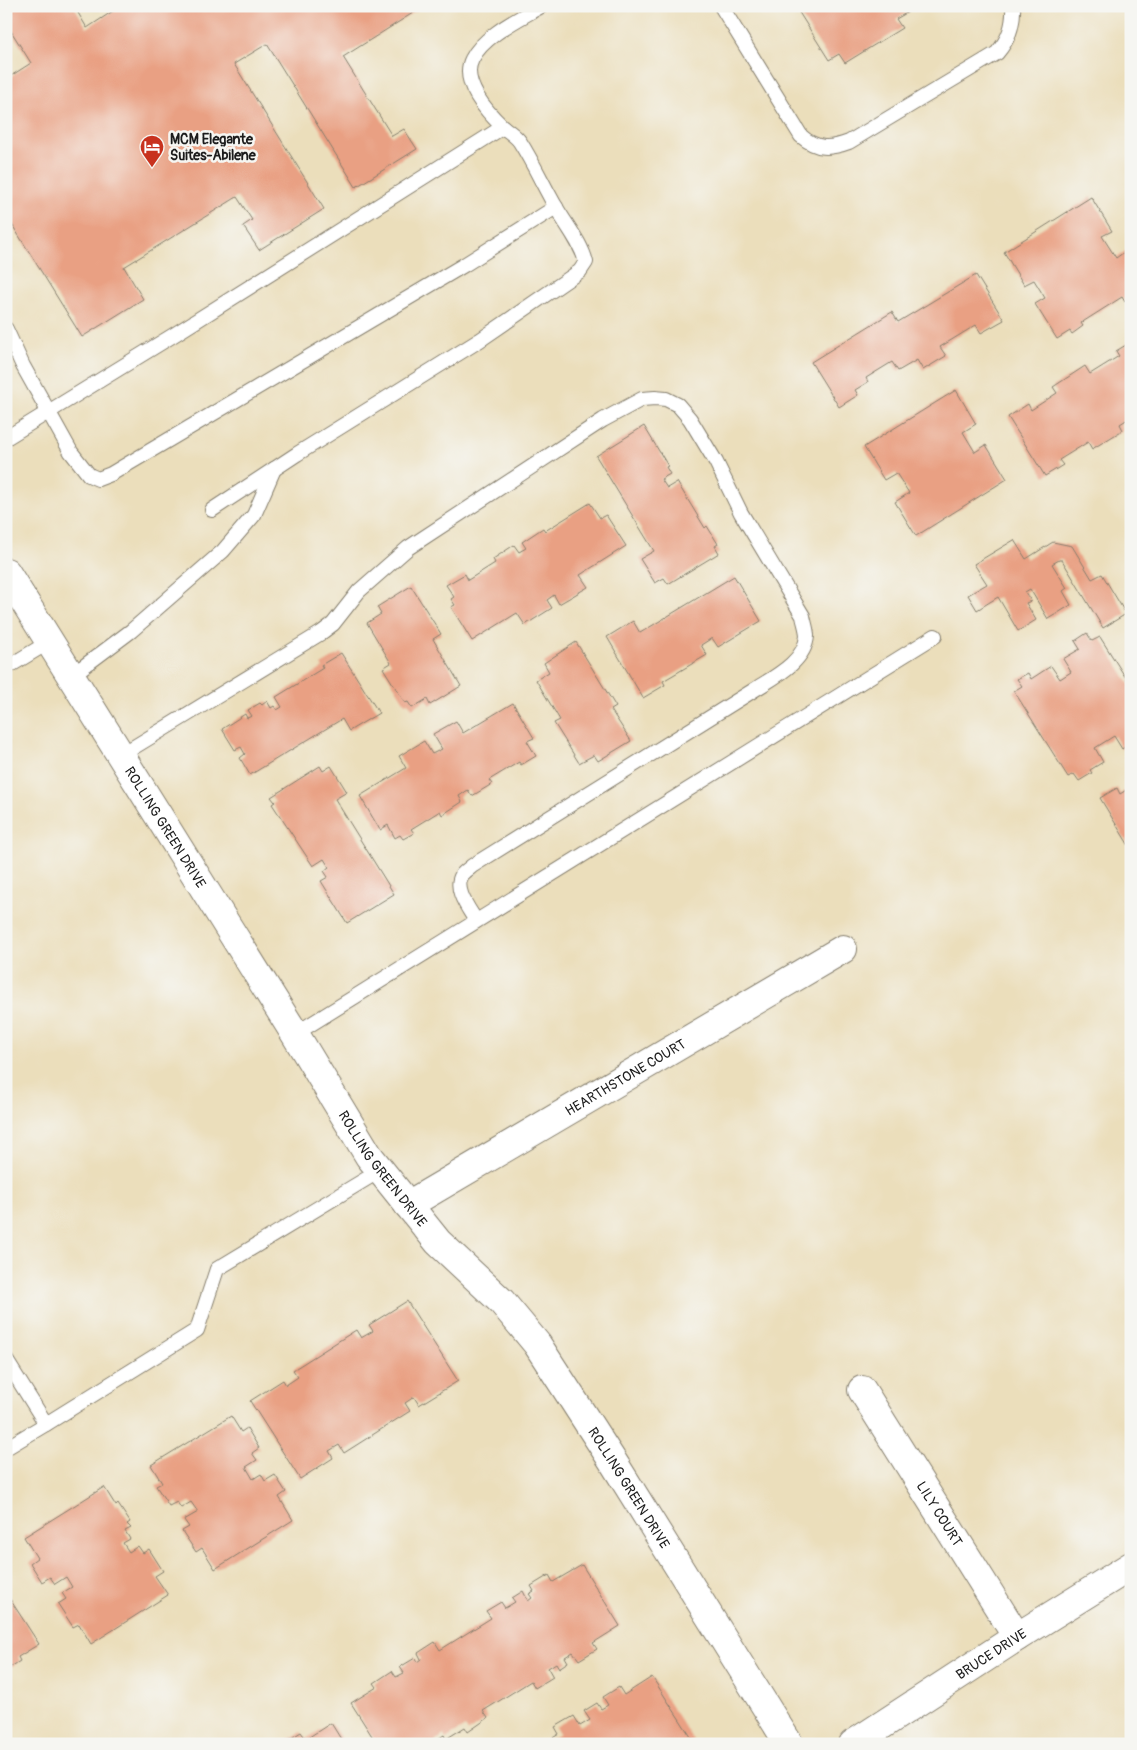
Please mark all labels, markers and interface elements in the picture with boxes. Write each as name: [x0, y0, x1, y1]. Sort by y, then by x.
place label: MCM Elegante Suites-Abilene: [170, 131, 257, 164]
hotel icon: MCM Elegante Suites-Abilene: [139, 134, 165, 168]
street label: ROLLING GREEN DRIVE: [121, 763, 210, 891]
street label: HEARTHSTONE COURT: [562, 1035, 689, 1119]
street label: ROLLING GREEN DRIVE: [335, 1108, 431, 1230]
street label: ROLLING GREEN DRIVE: [585, 1424, 673, 1551]
street label: LILY COURT: [913, 1478, 966, 1549]
street label: BRUCE DRIVE: [953, 1625, 1030, 1683]

